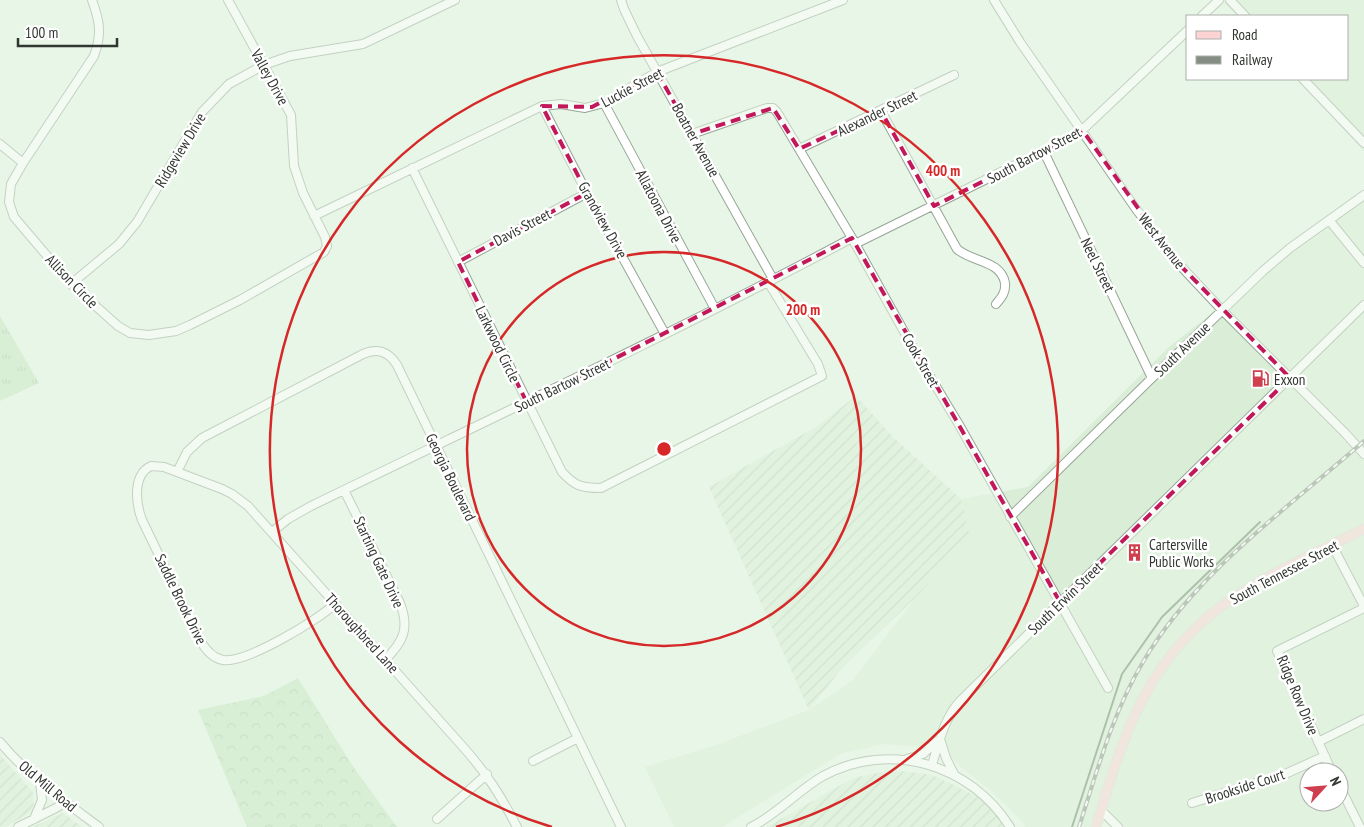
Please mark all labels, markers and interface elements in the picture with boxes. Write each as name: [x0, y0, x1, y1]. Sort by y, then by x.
scale bar: [18, 15, 116, 47]
legend: [1186, 15, 1349, 80]
text: 100 m: [25, 23, 58, 42]
text: Road: [1232, 25, 1258, 44]
street label: Valley Drive: [246, 45, 293, 108]
text: Railway: [1232, 50, 1273, 69]
street label: Luckie Street: [598, 63, 666, 111]
street label: Alexander Street: [834, 86, 920, 140]
street label: Boatner Avenue: [668, 100, 724, 180]
street label: Ridgeview Drive: [150, 109, 210, 191]
street label: South Bartow Street: [984, 122, 1084, 188]
text: 400 m: [926, 161, 960, 180]
street label: Allatoona Drive: [632, 166, 686, 246]
street label: Grandview Drive: [574, 178, 632, 262]
street label: Davis Street: [490, 204, 554, 250]
street label: West Avenue: [1134, 209, 1190, 273]
street label: Neel Street: [1077, 235, 1119, 295]
street label: Allison Circle: [42, 250, 102, 312]
text: 200 m: [786, 300, 820, 319]
street label: Larkwood Circle: [471, 303, 525, 385]
street label: South Avenue: [1150, 318, 1214, 380]
street label: Cook Street: [898, 330, 944, 390]
street label: South Bartow Street: [511, 354, 613, 416]
fuel station icon: Exxon: [1250, 369, 1270, 389]
place label: Exxon: [1274, 370, 1305, 389]
street label: Georgia Boulevard: [422, 430, 480, 524]
centre of rings: [655, 440, 673, 458]
street label: Starting Gate Drive: [350, 513, 408, 611]
place label: Cartersville Public Works: [1149, 535, 1214, 571]
street label: South Tennessee Street: [1226, 535, 1342, 609]
building icon: Cartersville Public Works: [1125, 543, 1145, 563]
street label: Saddle Brook Drive: [151, 551, 211, 647]
street label: South Erwin Street: [1024, 558, 1106, 638]
street label: Thoroughbred Lane: [321, 589, 403, 677]
street label: Ridge Row Drive: [1273, 652, 1323, 738]
street label: Old Mill Road: [15, 756, 81, 816]
north arrow: [1299, 762, 1349, 812]
street label: Brookside Court: [1203, 764, 1287, 808]
text: N: [1326, 774, 1345, 789]

